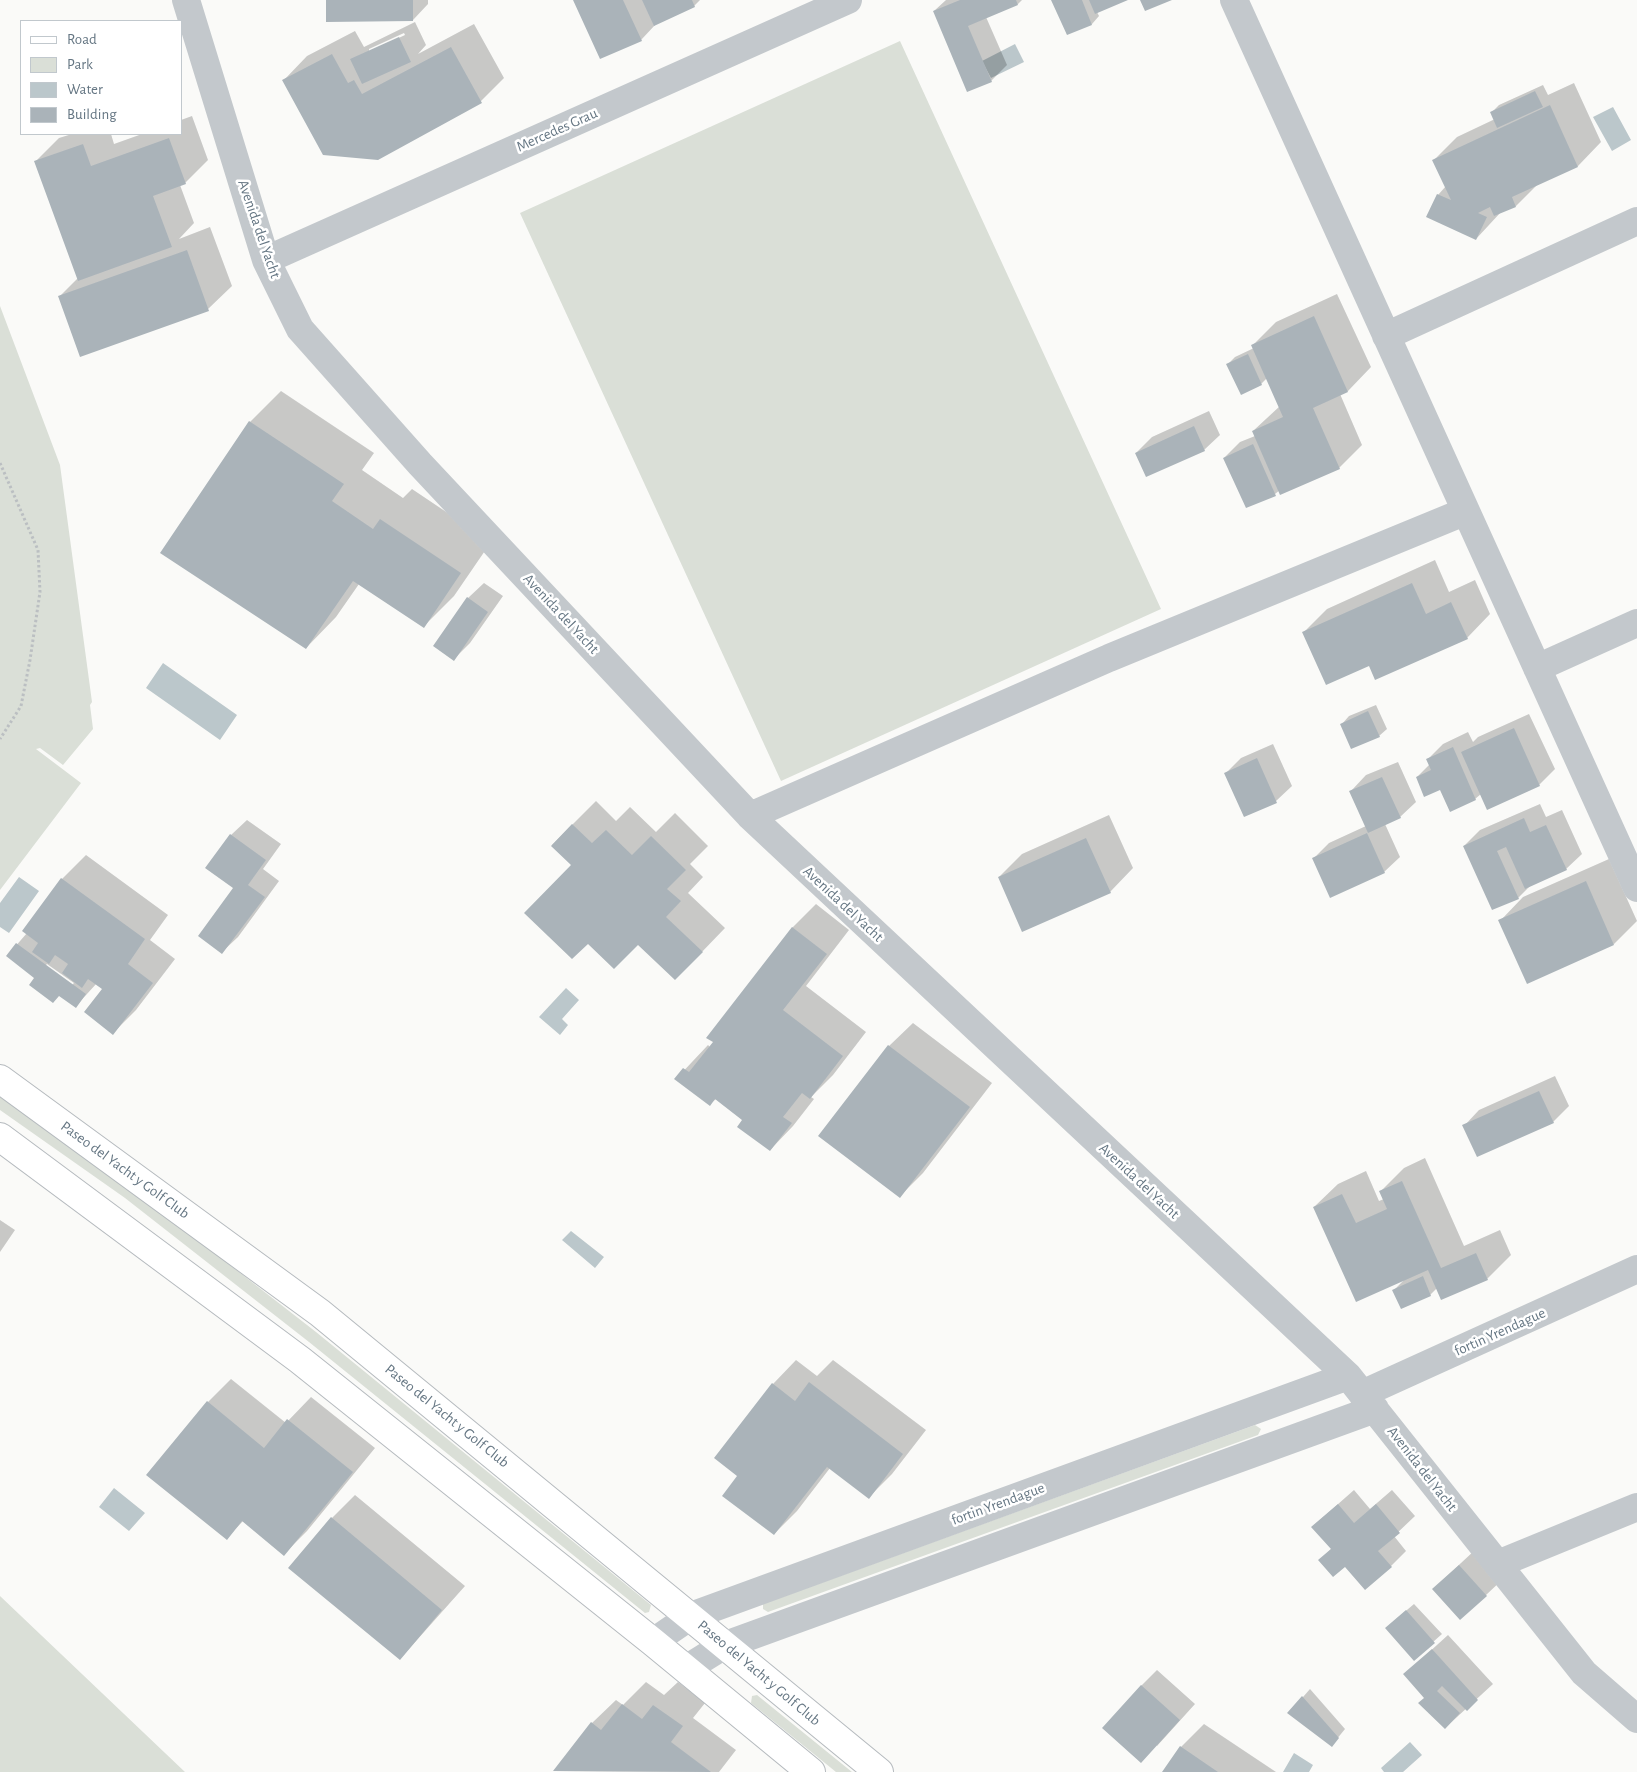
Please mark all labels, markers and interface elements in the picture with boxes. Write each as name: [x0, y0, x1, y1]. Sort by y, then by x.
legend: [20, 20, 182, 135]
text: Road: [67, 32, 97, 47]
text: Park: [67, 57, 93, 72]
text: Water: [67, 82, 103, 97]
street label: Mercedes Grau: [514, 104, 600, 156]
text: Building: [67, 107, 117, 122]
street label: Avenida del Yacht: [234, 177, 284, 281]
street label: Avenida del Yacht: [519, 570, 603, 658]
street label: Avenida del Yacht: [799, 862, 887, 946]
street label: Paseo del Yacht y Golf Club: [57, 1117, 193, 1223]
street label: Avenida del Yacht: [1095, 1139, 1183, 1223]
street label: fortin Yrendague: [1452, 1304, 1548, 1360]
street label: Paseo del Yacht y Golf Club: [381, 1360, 513, 1472]
street label: Avenida del Yacht: [1383, 1423, 1461, 1515]
street label: fortin Yrendague: [949, 1479, 1047, 1529]
street label: Paseo del Yacht y Golf Club: [694, 1616, 824, 1730]

